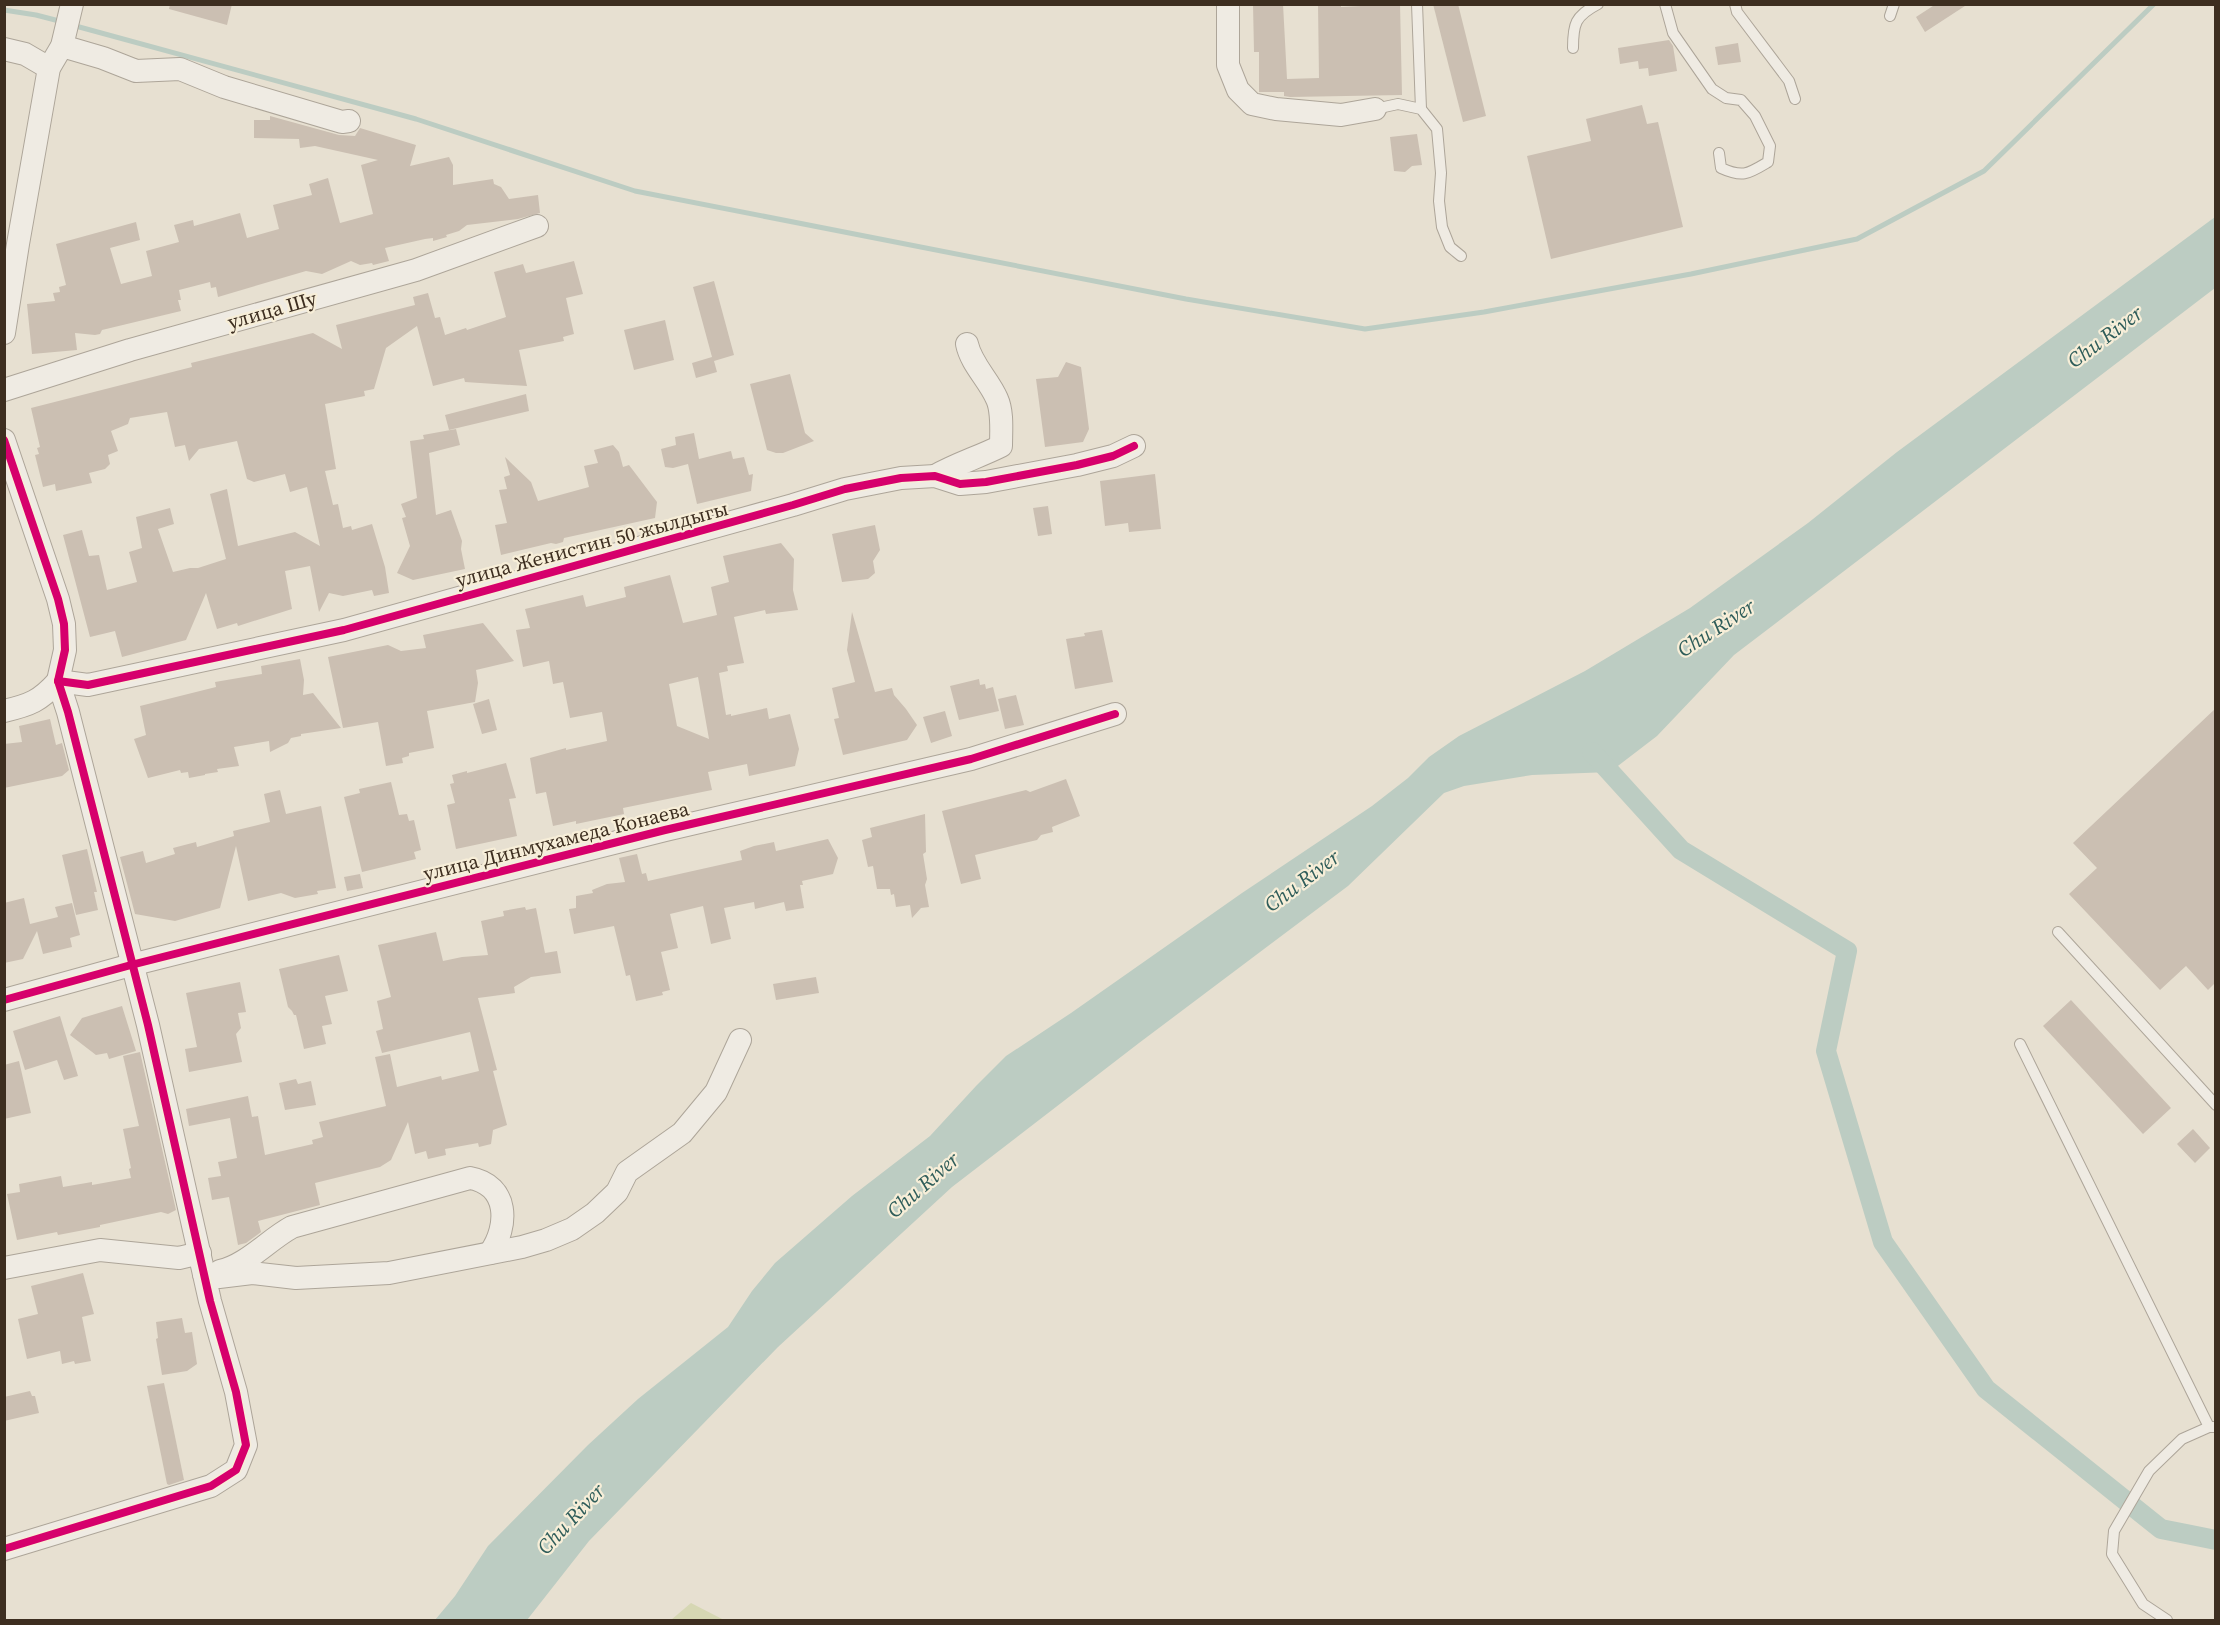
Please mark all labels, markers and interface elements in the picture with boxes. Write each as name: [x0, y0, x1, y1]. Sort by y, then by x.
street label: улица Шу: [224, 284, 321, 336]
water label: Chu River: [2061, 298, 2149, 374]
street label: улица Женистин 50 жылдыгы: [453, 494, 731, 594]
water label: Chu River: [1671, 591, 1761, 664]
street label: улица Динмухамеда Конаева: [420, 794, 693, 888]
water label: Chu River: [1258, 842, 1346, 918]
water label: Chu River: [880, 1145, 966, 1224]
water label: Chu River: [530, 1476, 611, 1560]

